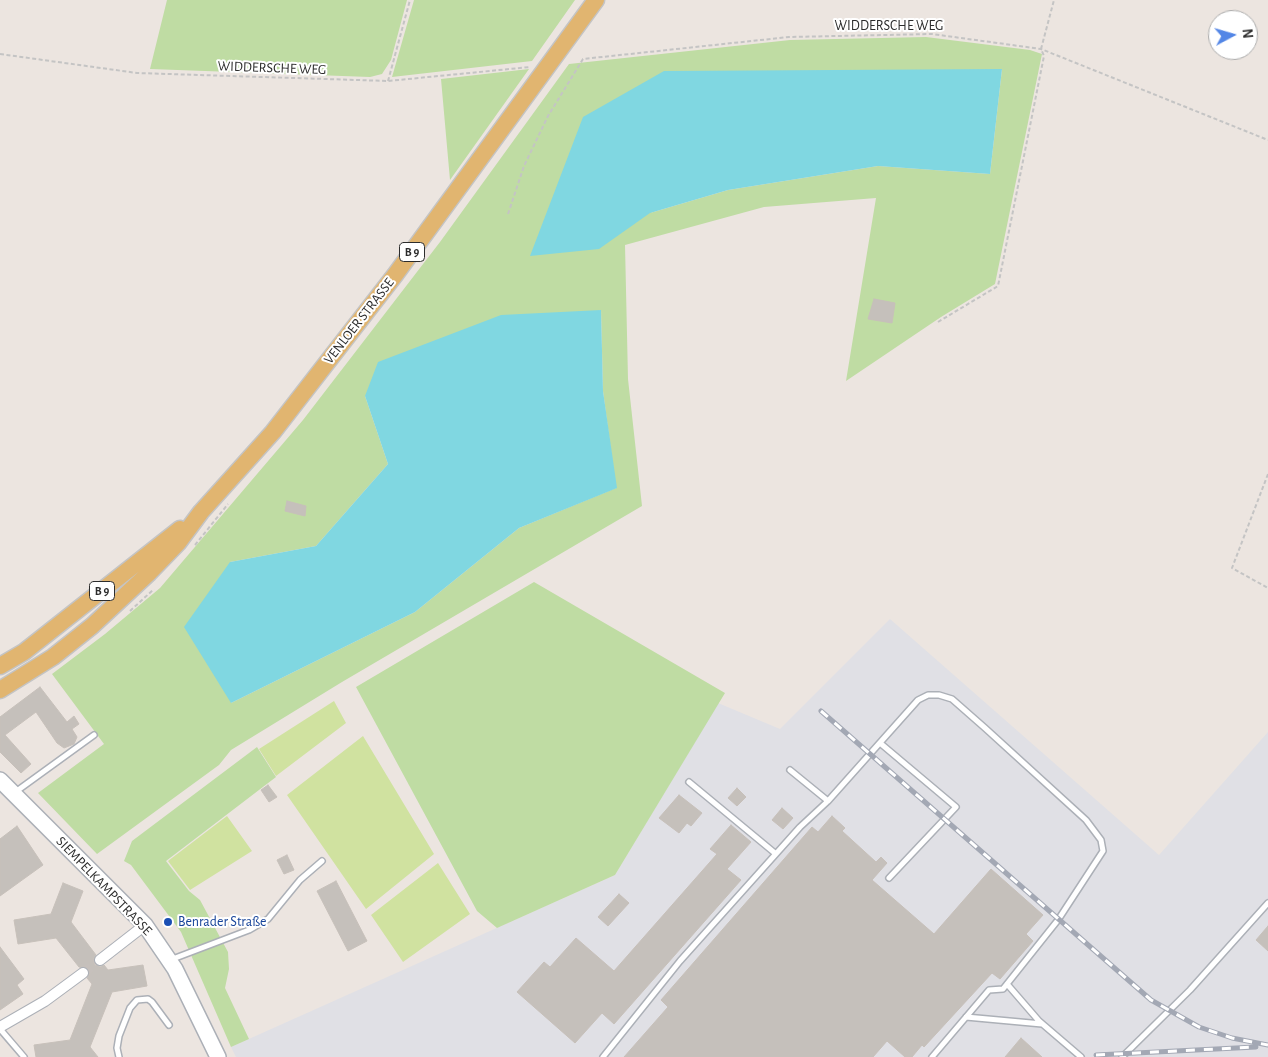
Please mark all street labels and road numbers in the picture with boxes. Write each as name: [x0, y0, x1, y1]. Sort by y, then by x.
street label: WIDDERSCHE WEG: [835, 18, 943, 34]
street label: WIDDERSCHE WEG: [217, 58, 327, 78]
road number: B 9: [400, 242, 424, 262]
street label: VENLOER STRASSE: [320, 275, 398, 367]
road number: B 9: [90, 582, 114, 600]
street label: SIEMPELKAMPSTRASSE: [52, 833, 156, 939]

